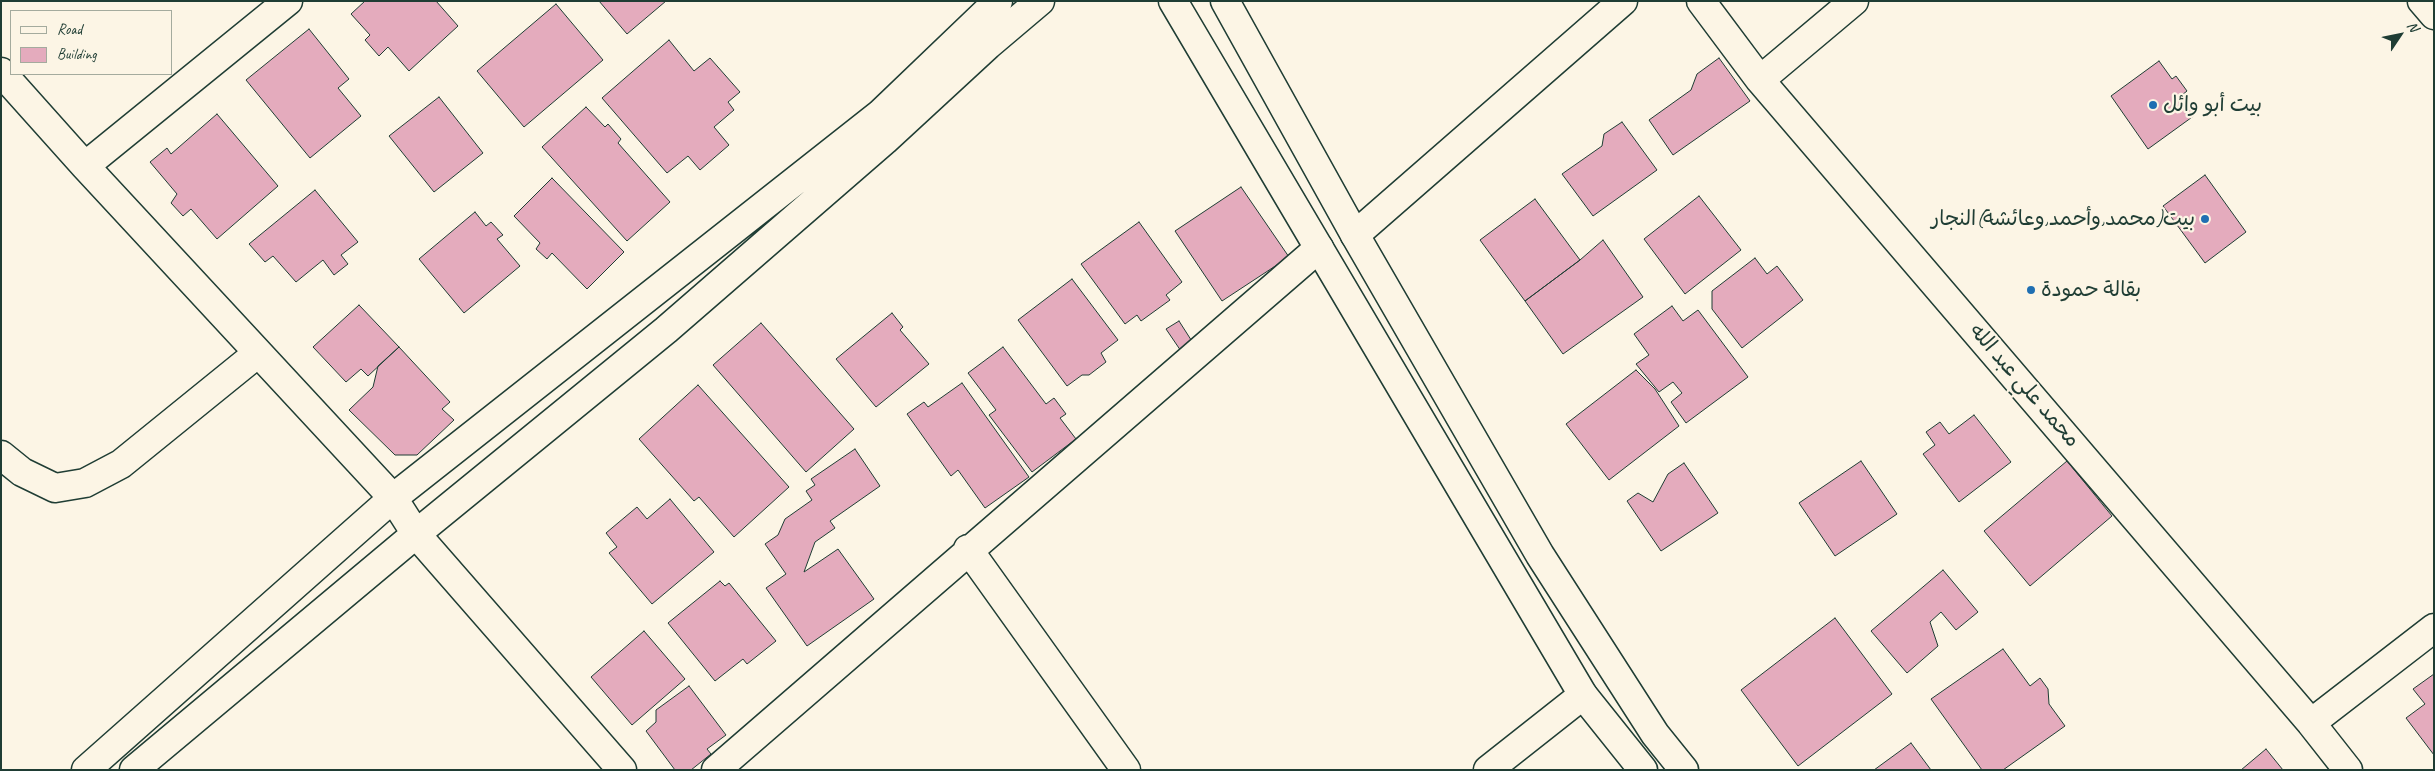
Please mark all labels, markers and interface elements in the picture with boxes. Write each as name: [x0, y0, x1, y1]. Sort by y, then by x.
legend: [10, 10, 172, 75]
north arrow: [2375, 10, 2425, 60]
text: N: [2403, 18, 2422, 35]
text: Road: [57, 20, 82, 39]
text: Building: [57, 45, 96, 64]
place label: بيت أبو وائل: [2163, 92, 2262, 118]
marker: بيت أبو وائل: [2147, 99, 2159, 111]
place label: بيت(محمد,وأحمد,وعائشة)النجار: [1931, 206, 2195, 232]
marker: بيت(محمد,وأحمد,وعائشة)النجار: [2199, 213, 2211, 225]
place label: بقالة حمودة: [2041, 277, 2141, 303]
marker: بقالة حمودة: [2025, 284, 2037, 296]
street label: محمد علي عبد الله: [1963, 319, 2085, 453]

